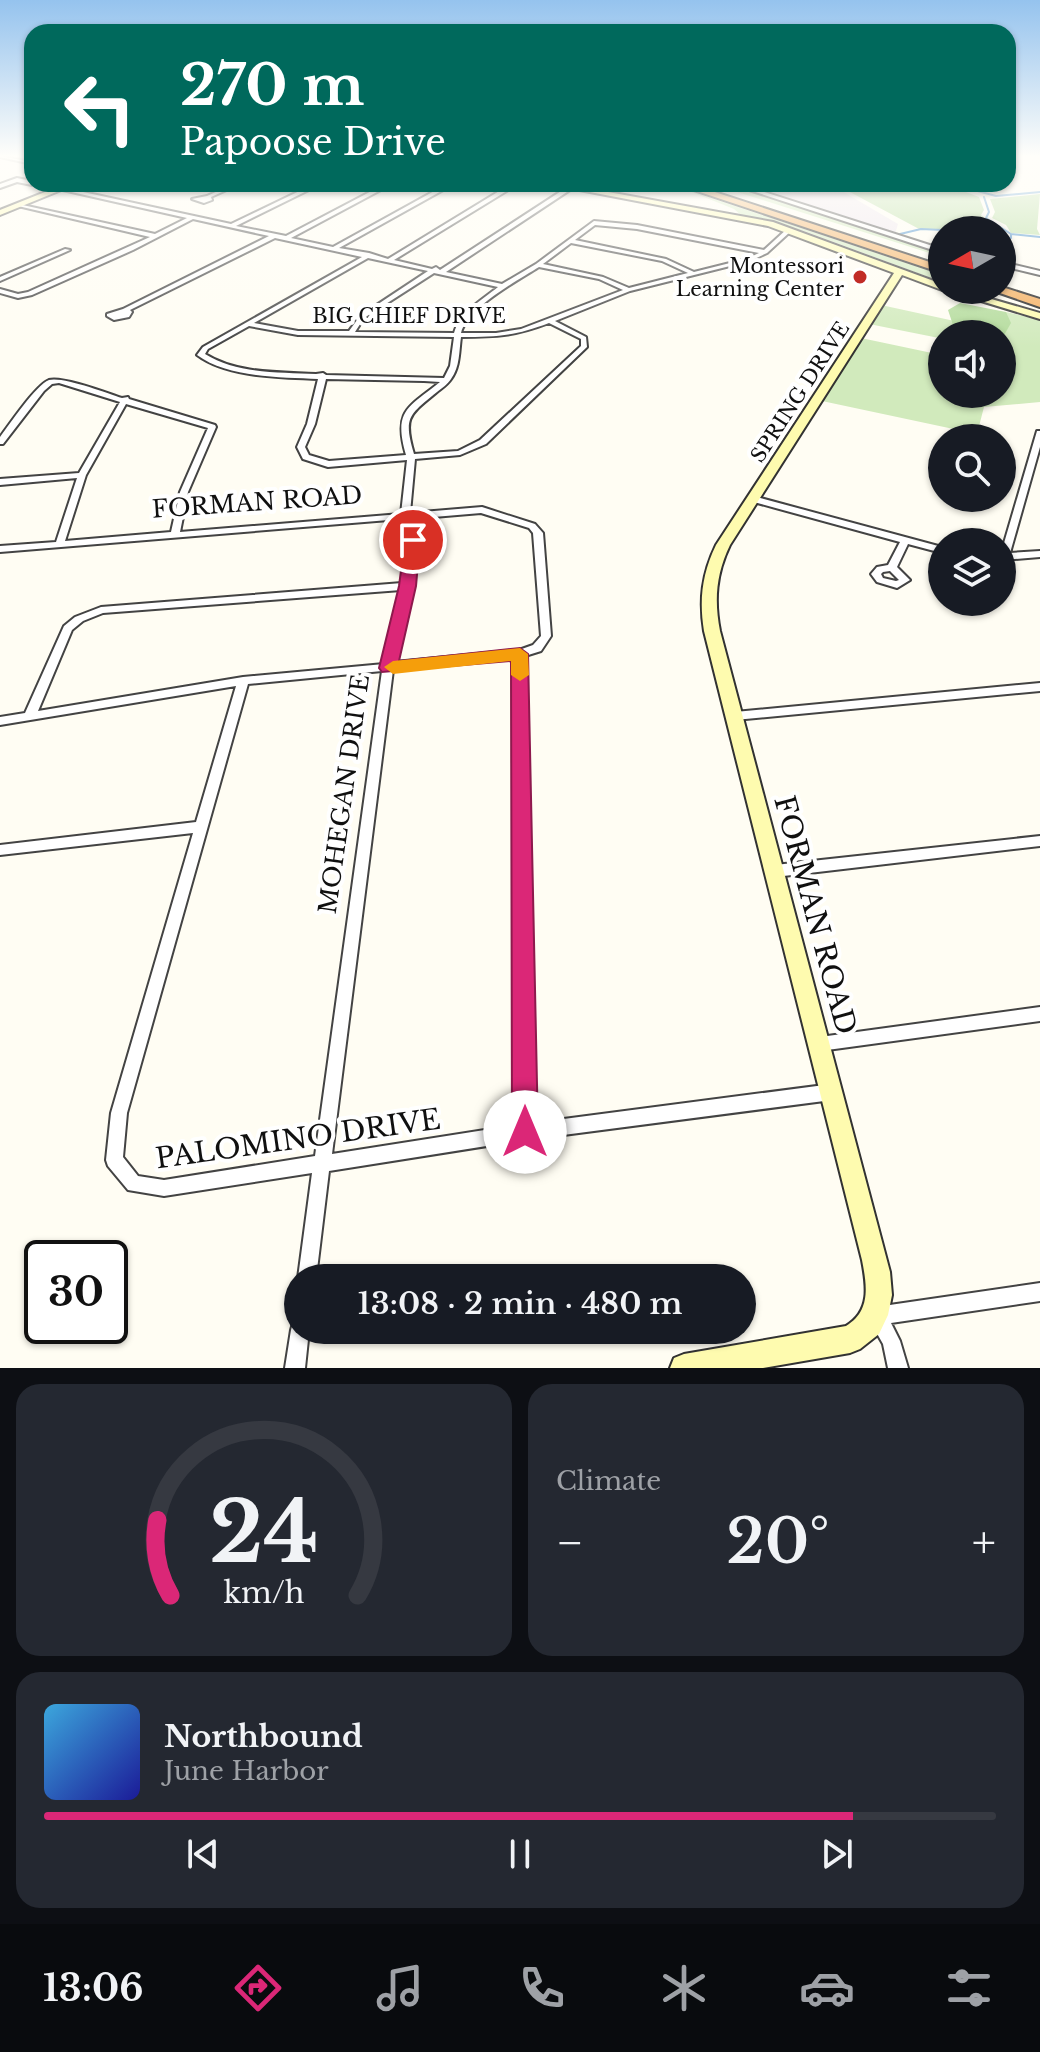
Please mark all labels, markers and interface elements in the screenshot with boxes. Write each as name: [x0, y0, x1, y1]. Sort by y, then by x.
text: 270 m: [180, 51, 364, 120]
icon: left: [48, 56, 152, 160]
text: Papoose Drive: [180, 120, 446, 165]
north arrow: [928, 216, 1016, 304]
map controls: [928, 216, 1016, 616]
place label: Montessori Learning Center: [676, 254, 844, 301]
marker: Montessori Learning Center: [851, 268, 869, 286]
street label: BIG CHIEF DRIVE: [312, 304, 506, 328]
street label: SPRING DRIVE: [746, 317, 854, 467]
button: sound: [928, 320, 1016, 408]
button: search: [928, 424, 1016, 512]
street label: FORMAN ROAD: [151, 480, 363, 524]
pin: [379, 506, 447, 574]
icon: arrive: [391, 518, 435, 562]
button: layers: [928, 528, 1016, 616]
street label: MOHEGAN DRIVE: [313, 672, 375, 916]
street label: FORMAN ROAD: [766, 792, 864, 1038]
position arrow: [483, 1090, 567, 1174]
street label: PALOMINO DRIVE: [153, 1102, 443, 1176]
speed limit sign: 30: [24, 1240, 128, 1344]
text: 13:08 · 2 min · 480 m: [358, 1285, 682, 1322]
text: Climate: [556, 1465, 661, 1497]
text: 24: [209, 1481, 319, 1584]
text: 20°: [726, 1505, 829, 1579]
text: −: [556, 1515, 584, 1570]
text: +: [972, 1515, 996, 1570]
text: km/h: [223, 1575, 305, 1611]
text: Northbound: [164, 1718, 363, 1755]
text: June Harbor: [164, 1755, 329, 1787]
icon: previous: [181, 1832, 225, 1876]
icon: pause: [498, 1832, 542, 1876]
icon: next: [815, 1832, 859, 1876]
icon: directions: [230, 1960, 286, 2016]
icon: music: [372, 1960, 428, 2016]
icon: phone: [514, 1960, 570, 2016]
icon: climate: [656, 1960, 712, 2016]
icon: car: [799, 1960, 855, 2016]
icon: filters: [941, 1960, 997, 2016]
text: 13:06: [43, 1966, 143, 2011]

